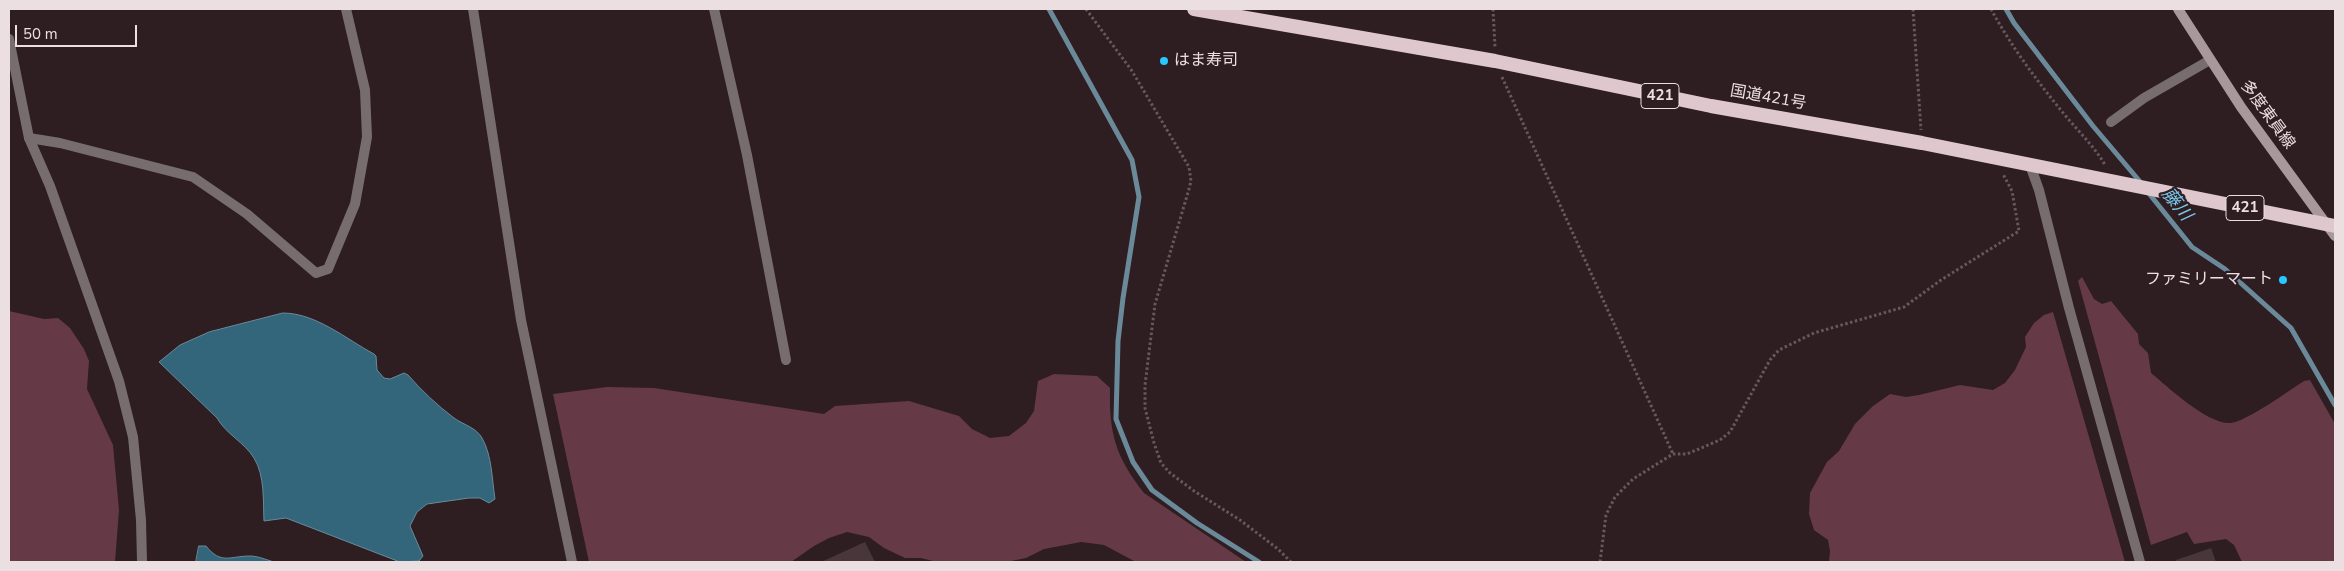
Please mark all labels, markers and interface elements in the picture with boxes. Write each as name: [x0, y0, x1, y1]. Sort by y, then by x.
scale bar: [18, 15, 140, 47]
text: 50 m: [23, 24, 58, 44]
place label: はま寿司: [1174, 51, 1238, 71]
marker: はま寿司: [1158, 55, 1170, 67]
street label: 多度東員線: [2236, 77, 2298, 153]
street label: 国道421号: [1729, 82, 1807, 114]
road number: 421: [1641, 84, 1679, 108]
water label: 藤川: [2156, 184, 2196, 226]
road number: 421: [2226, 196, 2264, 220]
place label: ファミリーマート: [2145, 270, 2273, 290]
marker: ファミリーマート: [2277, 274, 2289, 286]

